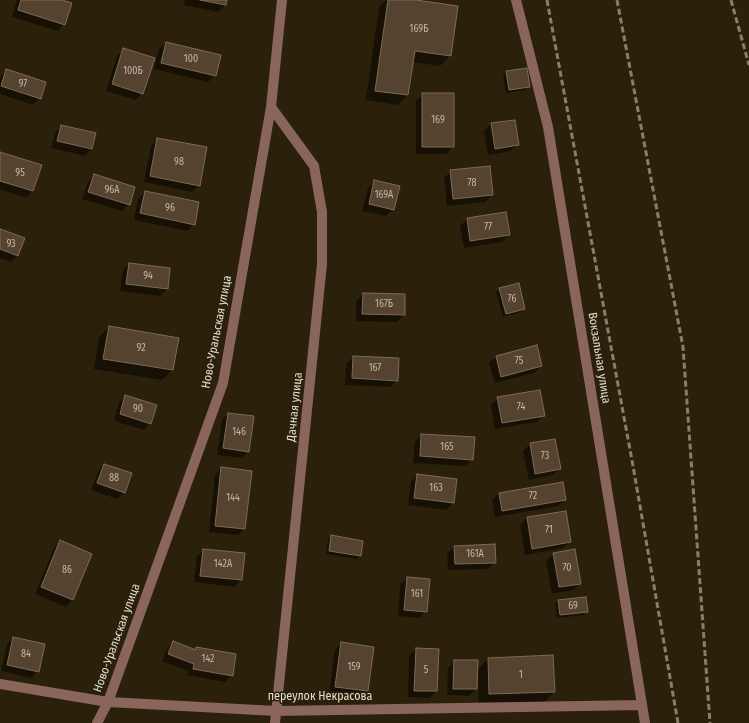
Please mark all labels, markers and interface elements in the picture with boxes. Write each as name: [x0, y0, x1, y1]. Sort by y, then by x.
house number: 169Б: [410, 23, 428, 35]
house number: 100: [184, 53, 198, 65]
house number: 100Б: [123, 65, 143, 77]
house number: 97: [19, 78, 27, 90]
house number: 169: [431, 114, 445, 126]
house number: 98: [174, 156, 184, 168]
house number: 95: [15, 167, 25, 179]
house number: 78: [468, 177, 476, 189]
house number: 96А: [104, 184, 120, 196]
house number: 169А: [375, 189, 393, 201]
house number: 96: [165, 202, 175, 214]
house number: 77: [484, 221, 492, 233]
house number: 93: [6, 238, 16, 250]
house number: 94: [143, 270, 153, 282]
street label: Ново-Уральская улица: [199, 274, 235, 390]
house number: 76: [508, 293, 516, 305]
house number: 167Б: [375, 298, 393, 310]
street label: Вокзальная улица: [585, 311, 613, 405]
house number: 92: [136, 342, 146, 354]
house number: 75: [515, 355, 523, 367]
house number: 167: [369, 362, 381, 374]
street label: Дачная улица: [284, 372, 306, 442]
house number: 74: [517, 401, 525, 413]
house number: 90: [133, 403, 143, 415]
house number: 146: [232, 426, 246, 438]
house number: 165: [440, 441, 454, 453]
house number: 73: [541, 450, 549, 462]
house number: 88: [109, 472, 119, 484]
house number: 163: [429, 482, 443, 494]
house number: 72: [529, 490, 537, 502]
house number: 144: [226, 492, 240, 504]
house number: 71: [545, 524, 553, 536]
house number: 161А: [466, 548, 484, 560]
house number: 142А: [214, 558, 232, 570]
house number: 70: [562, 562, 572, 574]
house number: 86: [62, 564, 72, 576]
street label: Ново-Уральская улица: [91, 582, 143, 694]
house number: 161: [411, 588, 423, 600]
house number: 69: [568, 600, 578, 612]
house number: 84: [21, 648, 31, 660]
house number: 142: [201, 653, 215, 665]
house number: 159: [347, 661, 361, 673]
house number: 5: [424, 664, 428, 676]
house number: 1: [519, 669, 523, 681]
street label: переулок Некрасова: [268, 690, 372, 704]

